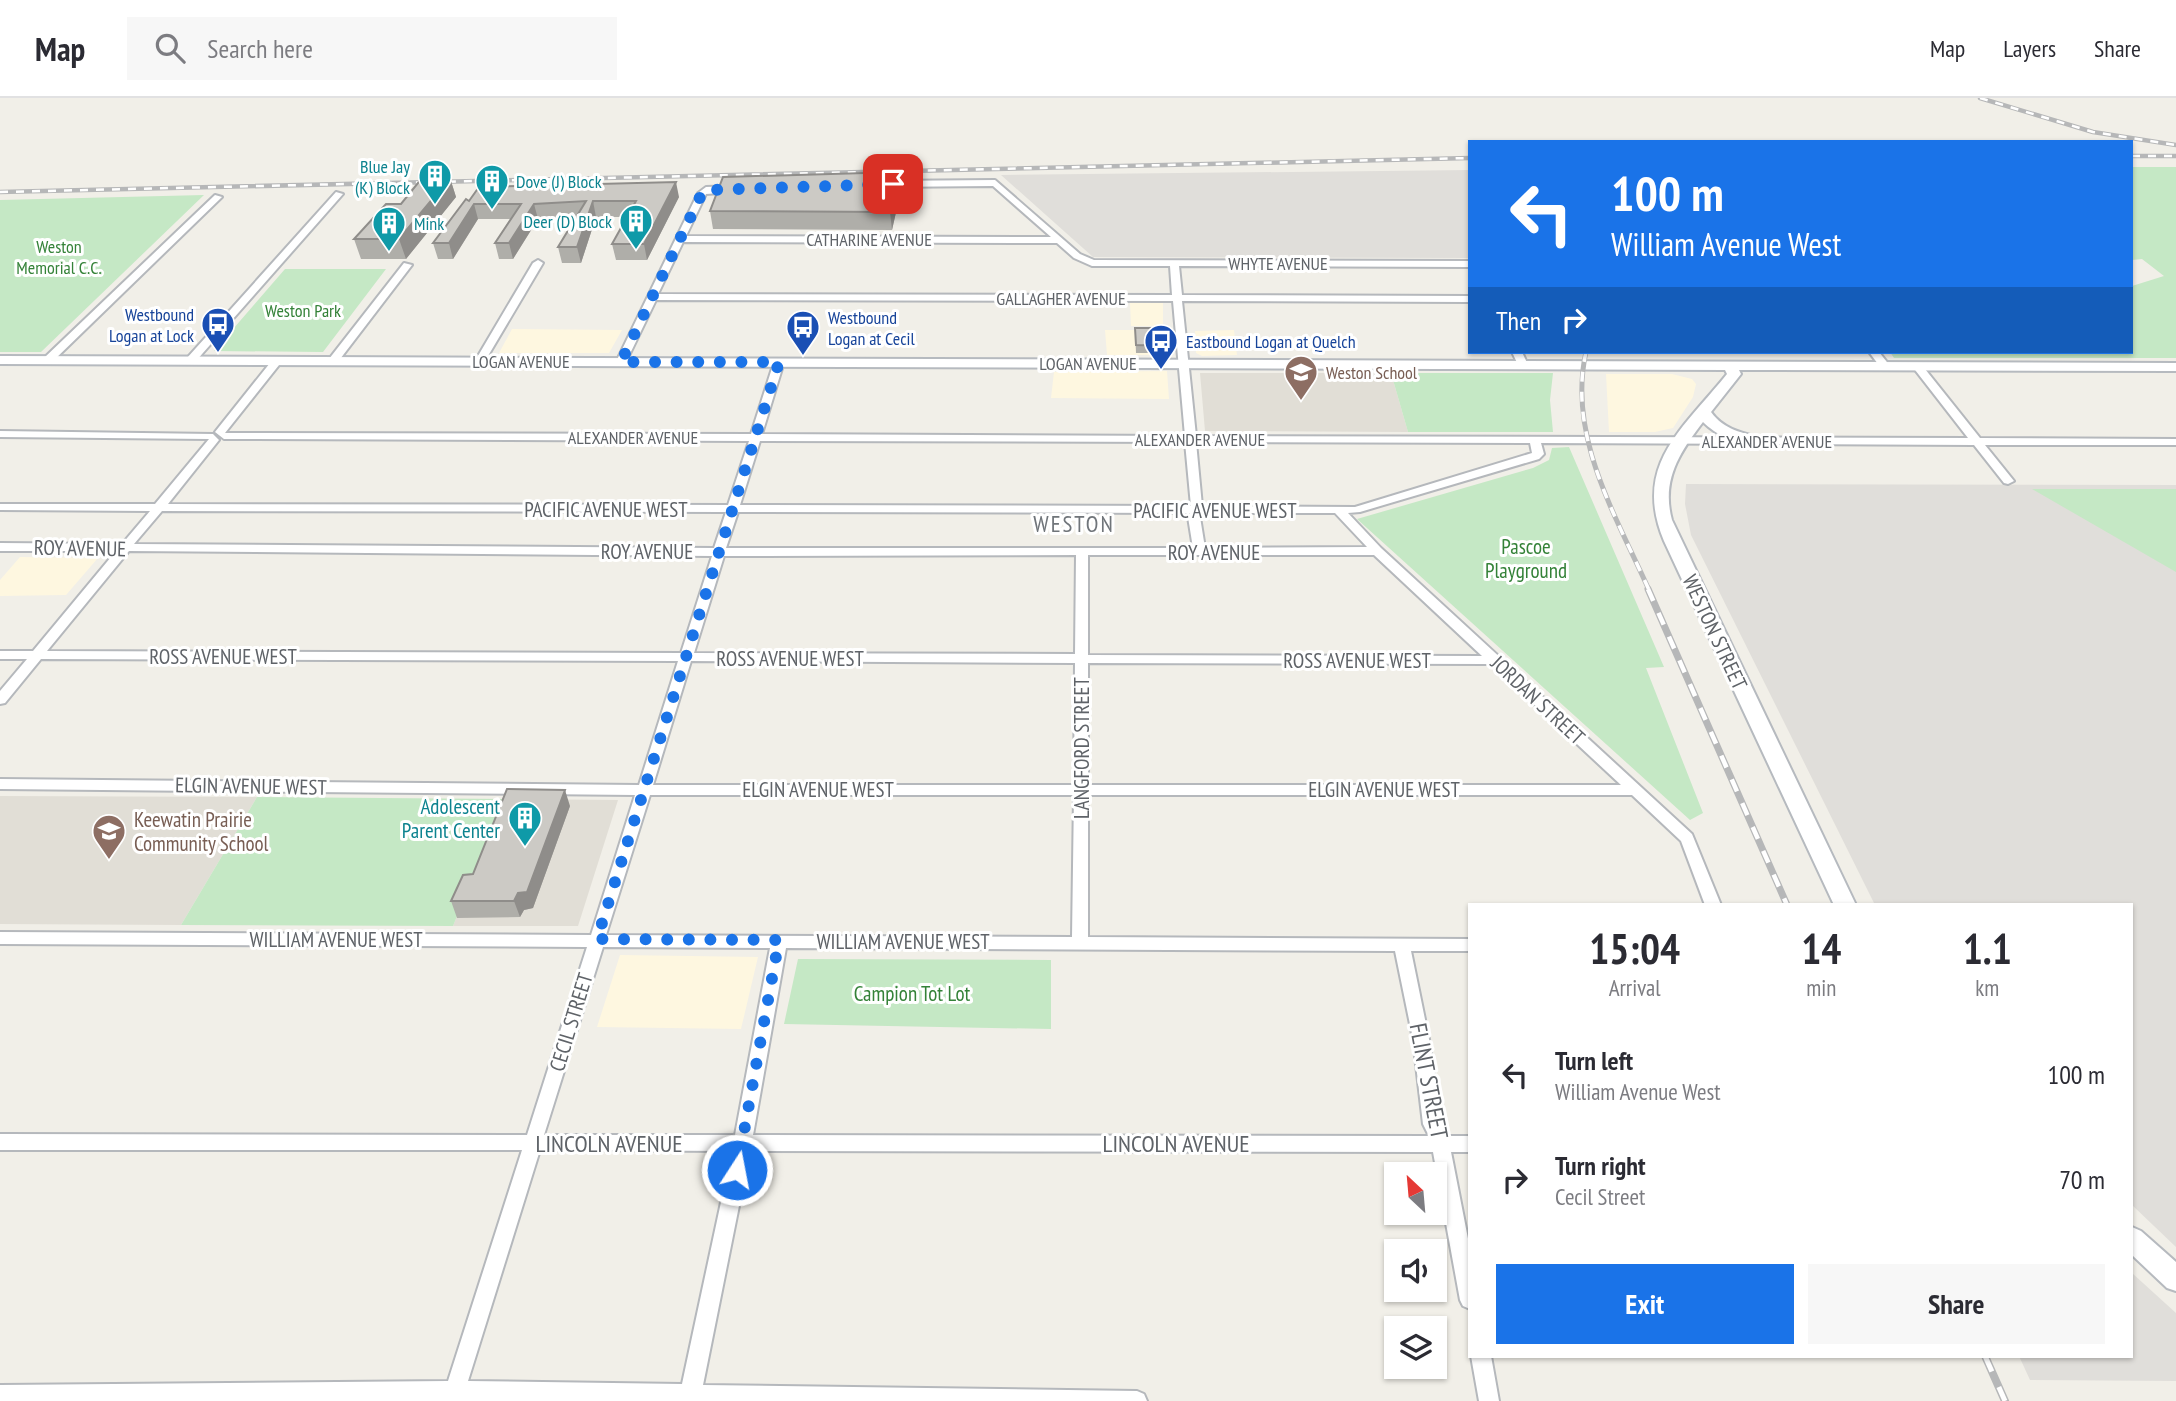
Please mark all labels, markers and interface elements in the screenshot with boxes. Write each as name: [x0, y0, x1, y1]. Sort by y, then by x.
search box: [127, 17, 617, 80]
text: Map: [35, 27, 85, 70]
icon: search: [151, 29, 189, 67]
text: Search here: [207, 32, 313, 65]
text: Map: [1930, 33, 1965, 64]
text: Layers: [2003, 33, 2056, 64]
text: Share: [2094, 33, 2141, 64]
pin: [863, 154, 923, 214]
place label: Blue Jay (K) Block: [355, 155, 410, 199]
building icon: Blue Jay (K) Block: [416, 157, 454, 206]
text: 100 m: [1611, 161, 1724, 225]
building icon: Dove (J) Block: [473, 162, 511, 211]
icon: arrive: [874, 165, 912, 203]
icon: left: [1496, 168, 1587, 259]
place label: Dove (J) Block: [516, 170, 602, 193]
building icon: Deer (D) Block: [617, 202, 655, 251]
building icon: Mink: [370, 204, 408, 253]
place label: Deer (D) Block: [524, 210, 612, 233]
place label: Mink: [414, 212, 444, 235]
text: William Avenue West: [1611, 223, 1841, 265]
street label: CATHARINE AVENUE: [806, 228, 932, 251]
park label: Weston Memorial C.C.: [16, 235, 102, 279]
street label: WHYTE AVENUE: [1228, 252, 1328, 275]
street label: GALLAGHER AVENUE: [996, 287, 1126, 310]
park label: Weston Park: [265, 299, 341, 322]
icon: right: [1555, 301, 1593, 339]
place label: Westbound Logan at Lock: [109, 303, 194, 347]
text: Then: [1496, 304, 1541, 337]
bus stop icon: Westbound Logan at Lock: [199, 305, 237, 354]
place label: Westbound Logan at Cecil: [828, 306, 915, 350]
bus stop icon: Westbound Logan at Cecil: [784, 308, 822, 357]
bus stop icon: Eastbound Logan at Quelch: [1142, 322, 1180, 371]
place label: Eastbound Logan at Quelch: [1186, 330, 1356, 353]
street label: LOGAN AVENUE: [472, 350, 570, 373]
street label: LOGAN AVENUE: [1039, 352, 1137, 375]
school or university icon: Weston School: [1282, 353, 1320, 402]
place label: Weston School: [1326, 361, 1418, 384]
street label: ALEXANDER AVENUE: [568, 426, 698, 449]
street label: ALEXANDER AVENUE: [1135, 428, 1265, 451]
street label: ALEXANDER AVENUE: [1702, 430, 1832, 453]
street label: PACIFIC AVENUE WEST: [524, 496, 688, 523]
street label: PACIFIC AVENUE WEST: [1133, 497, 1297, 524]
district label: WESTON: [1033, 509, 1115, 538]
park label: Pascoe Playground: [1485, 533, 1567, 584]
street label: ROY AVENUE: [34, 534, 126, 562]
street label: ROY AVENUE: [601, 538, 693, 565]
street label: ROY AVENUE: [1168, 539, 1260, 566]
street label: WESTON STREET: [1677, 570, 1754, 694]
street label: ROSS AVENUE WEST: [149, 643, 297, 670]
street label: ROSS AVENUE WEST: [716, 645, 864, 672]
street label: ROSS AVENUE WEST: [1283, 647, 1431, 674]
street label: JORDAN STREET: [1485, 649, 1591, 751]
street label: LANGFORD STREET: [1068, 676, 1095, 819]
street label: ELGIN AVENUE WEST: [175, 771, 328, 801]
street label: ELGIN AVENUE WEST: [742, 776, 894, 803]
street label: ELGIN AVENUE WEST: [1308, 776, 1460, 803]
place label: Adolescent Parent Center: [402, 793, 500, 844]
building icon: Adolescent Parent Center: [506, 799, 544, 848]
place label: Keewatin Prairie Community School: [134, 806, 269, 857]
school or university icon: Keewatin Prairie Community School: [90, 812, 128, 861]
text: 15:04: [1589, 921, 1680, 976]
text: 14: [1801, 921, 1841, 976]
text: 1.1: [1963, 921, 2012, 976]
street label: WILLIAM AVENUE WEST: [249, 926, 423, 953]
street label: WILLIAM AVENUE WEST: [816, 928, 990, 955]
street label: CECIL STREET: [543, 969, 599, 1074]
text: Arrival: [1609, 973, 1661, 1002]
text: min: [1806, 973, 1836, 1002]
text: km: [1975, 973, 1999, 1002]
park label: Campion Tot Lot: [854, 980, 970, 1007]
street label: FLINT STREET: [1403, 1020, 1455, 1142]
text: Turn left: [1555, 1044, 1633, 1077]
icon: left: [1496, 1056, 1534, 1094]
text: 100 m: [2047, 1058, 2105, 1091]
text: William Avenue West: [1555, 1077, 1721, 1106]
street label: LINCOLN AVENUE: [536, 1128, 682, 1159]
street label: LINCOLN AVENUE: [1103, 1128, 1249, 1159]
position arrow: [700, 1133, 774, 1207]
text: Turn right: [1555, 1149, 1646, 1182]
icon: right: [1496, 1161, 1534, 1199]
north arrow: [1384, 1162, 1447, 1225]
map controls: [1384, 1162, 1447, 1379]
text: 70 m: [2059, 1163, 2105, 1196]
text: Cecil Street: [1555, 1182, 1645, 1211]
button: sound: [1384, 1239, 1447, 1302]
button: Exit: [1496, 1264, 1794, 1344]
button: Share: [1808, 1264, 2105, 1344]
button: layers: [1384, 1316, 1447, 1379]

